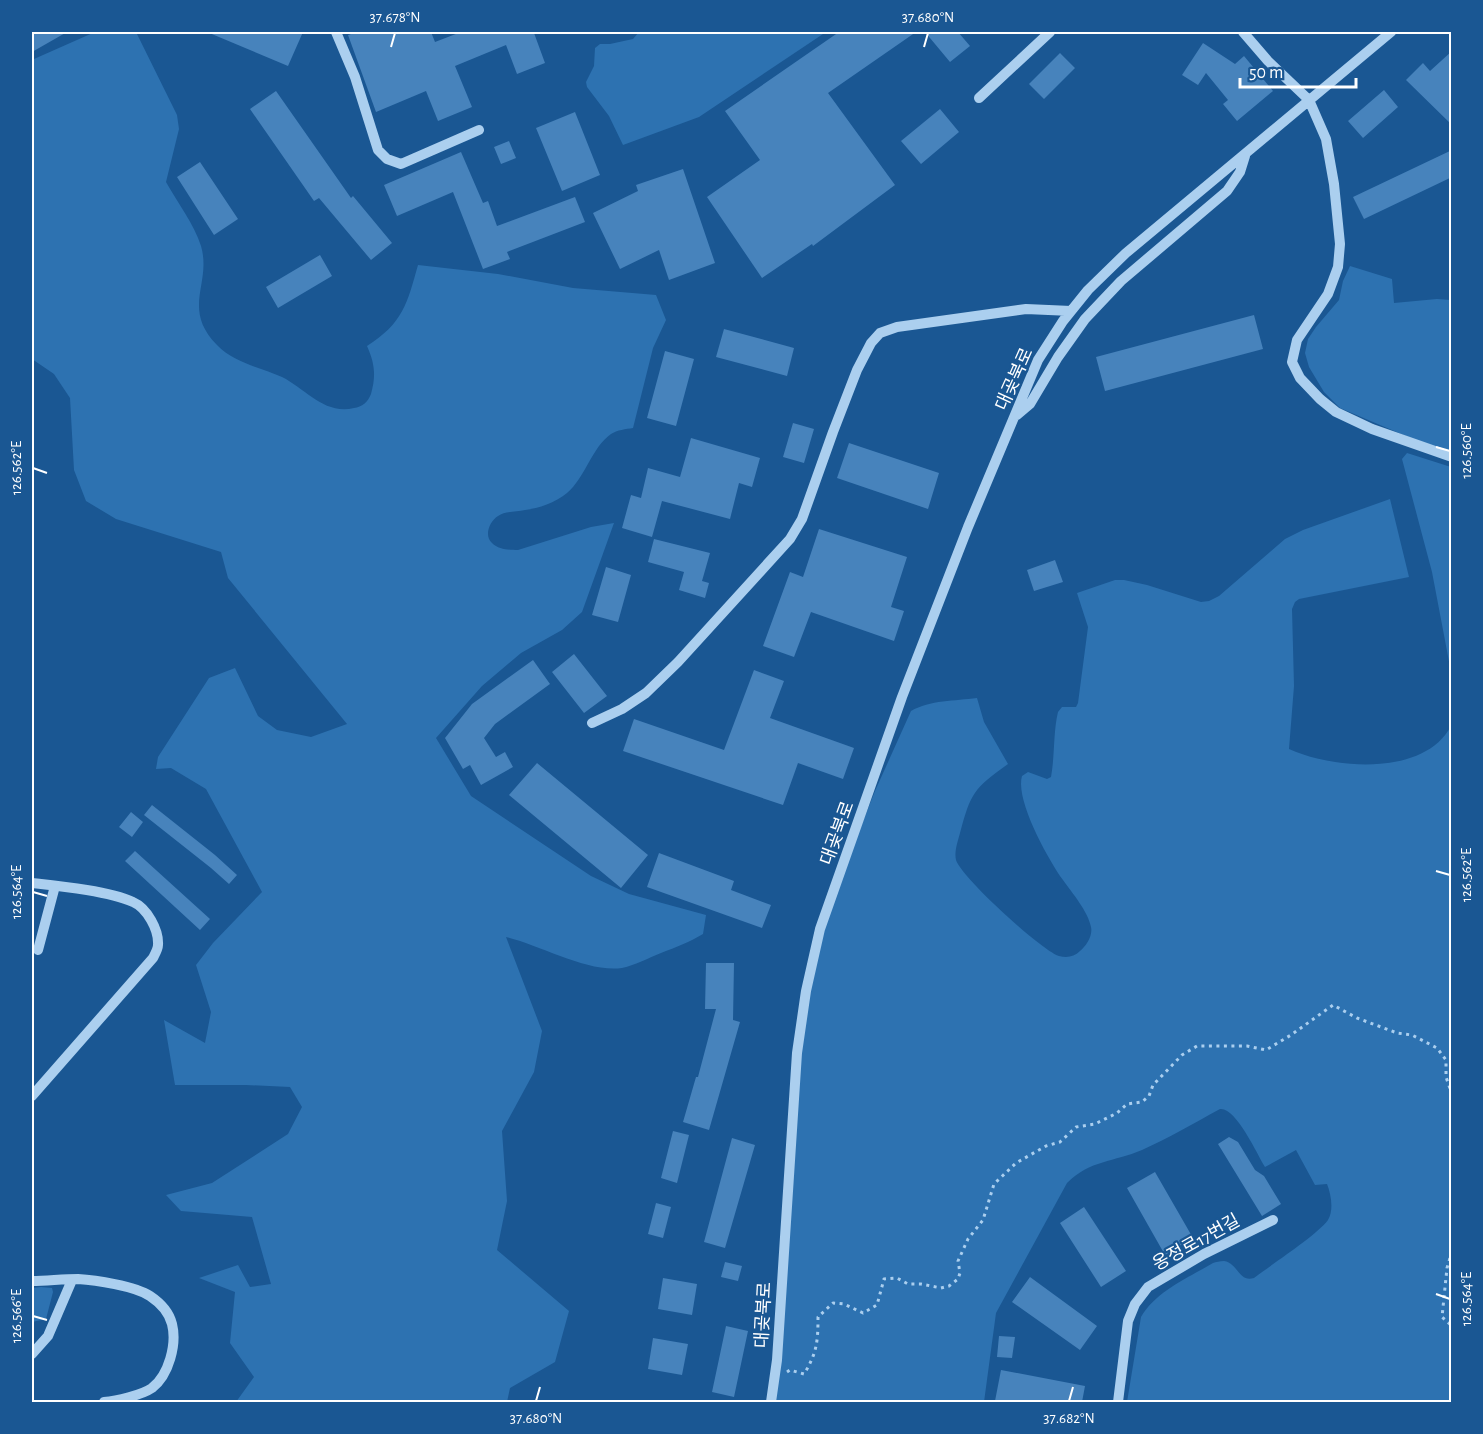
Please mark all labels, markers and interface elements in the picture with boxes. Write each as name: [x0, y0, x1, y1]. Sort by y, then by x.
text: 37.678°N: [370, 10, 420, 25]
text: 37.680°N: [902, 10, 954, 25]
scale bar: [1240, 51, 1356, 89]
text: 50 m: [1249, 64, 1283, 82]
street label: 대곶북로: [992, 345, 1037, 413]
text: 126.560°E: [1459, 423, 1474, 479]
text: 126.562°E: [9, 441, 24, 495]
street label: 대곶북로: [817, 799, 858, 868]
text: 126.562°E: [1459, 848, 1474, 902]
text: 126.564°E: [9, 865, 24, 919]
street label: 옹정로17번길: [1149, 1210, 1243, 1274]
text: 126.564°E: [1459, 1272, 1474, 1326]
street label: 대곶북로: [752, 1281, 775, 1349]
text: 126.566°E: [9, 1289, 24, 1343]
text: 37.680°N: [510, 1411, 562, 1426]
text: 37.682°N: [1043, 1411, 1095, 1426]

